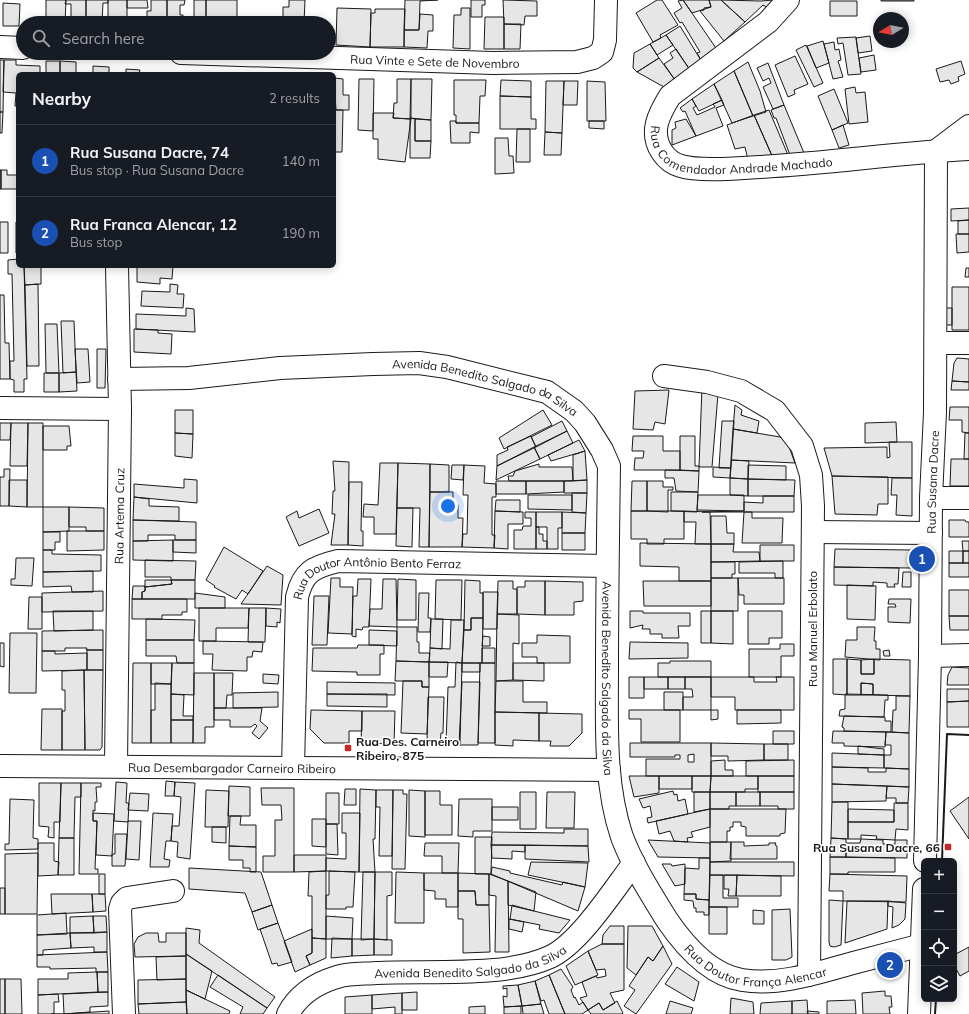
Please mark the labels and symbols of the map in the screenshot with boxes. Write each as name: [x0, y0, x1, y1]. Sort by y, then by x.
north arrow: [873, 12, 909, 48]
street label: Rua Vinte e Sete de Novembro: [350, 51, 520, 71]
street label: Rua Comendador Andrade Machado: [648, 125, 833, 177]
street label: Avenida Benedito Salgado da Silva: [392, 355, 581, 419]
street label: Rua Susana Dacre: [923, 430, 942, 534]
street label: Rua Artema Cruz: [111, 468, 127, 564]
your location: [438, 496, 458, 516]
pin: 1: [909, 544, 935, 574]
street label: Rua Doutor Antônio Bento Ferraz: [289, 553, 462, 601]
street label: Rua Manuel Erbolato: [805, 571, 820, 687]
street label: Avenida Benedito Salgado da Silva: [599, 581, 617, 776]
place label: Rua Des. Carneiro Ribeiro, 875: [356, 734, 459, 763]
marker: Rua Des. Carneiro Ribeiro, 875: [343, 743, 353, 753]
street label: Rua Desembargador Carneiro Ribeiro: [128, 759, 336, 776]
place label: Rua Susana Dacre, 66: [813, 840, 940, 855]
marker: Rua Susana Dacre, 66: [943, 842, 953, 852]
street label: Rua Doutor França Alencar: [682, 941, 829, 989]
street label: Avenida Benedito Salgado da Silva: [374, 942, 569, 981]
pin: 2: [877, 950, 903, 980]

